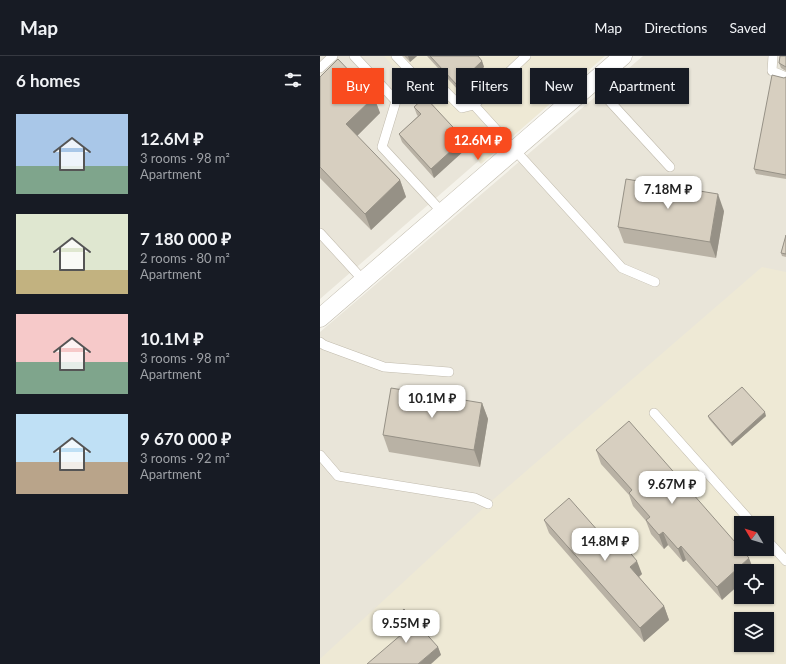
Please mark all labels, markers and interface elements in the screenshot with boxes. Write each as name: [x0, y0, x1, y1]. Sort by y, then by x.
text: Map: [20, 16, 58, 39]
text: Map: [595, 19, 622, 36]
text: Directions: [644, 19, 707, 36]
text: Saved: [729, 19, 766, 36]
chip: Buy: [332, 68, 384, 104]
chip: Rent: [392, 68, 448, 104]
chip: Filters: [456, 68, 522, 104]
chip: New: [530, 68, 587, 104]
chip: Apartment: [595, 68, 689, 104]
icon: filters: [282, 69, 304, 91]
text: 6 homes: [16, 70, 80, 91]
pin: 12.6M ₽: [441, 127, 515, 161]
text: 12.6M ₽: [140, 128, 204, 149]
icon: home: [48, 130, 96, 178]
text: 12.6M ₽: [454, 132, 502, 148]
text: 3 rooms · 98 m²: [140, 150, 230, 166]
text: Apartment: [140, 166, 201, 182]
pin: 7.18M ₽: [631, 176, 705, 210]
text: 7.18M ₽: [644, 181, 692, 197]
text: 7 180 000 ₽: [140, 228, 231, 249]
icon: home: [48, 230, 96, 278]
text: 2 rooms · 80 m²: [140, 250, 230, 266]
text: Apartment: [140, 266, 201, 282]
text: 10.1M ₽: [140, 328, 204, 349]
icon: home: [48, 330, 96, 378]
text: 3 rooms · 98 m²: [140, 350, 230, 366]
text: Apartment: [140, 366, 201, 382]
pin: 10.1M ₽: [395, 385, 469, 419]
text: 10.1M ₽: [408, 390, 456, 406]
text: 9 670 000 ₽: [140, 428, 231, 449]
icon: home: [48, 430, 96, 478]
text: 3 rooms · 92 m²: [140, 450, 230, 466]
text: Apartment: [140, 466, 201, 482]
pin: 9.67M ₽: [635, 471, 709, 505]
text: 9.67M ₽: [648, 476, 696, 492]
north arrow: [734, 516, 774, 556]
map controls: [734, 516, 774, 652]
pin: 14.8M ₽: [568, 528, 642, 562]
text: 14.8M ₽: [581, 533, 629, 549]
button: locate: [734, 564, 774, 604]
pin: 9.55M ₽: [369, 610, 443, 644]
button: layers: [734, 612, 774, 652]
text: 9.55M ₽: [382, 615, 430, 631]

